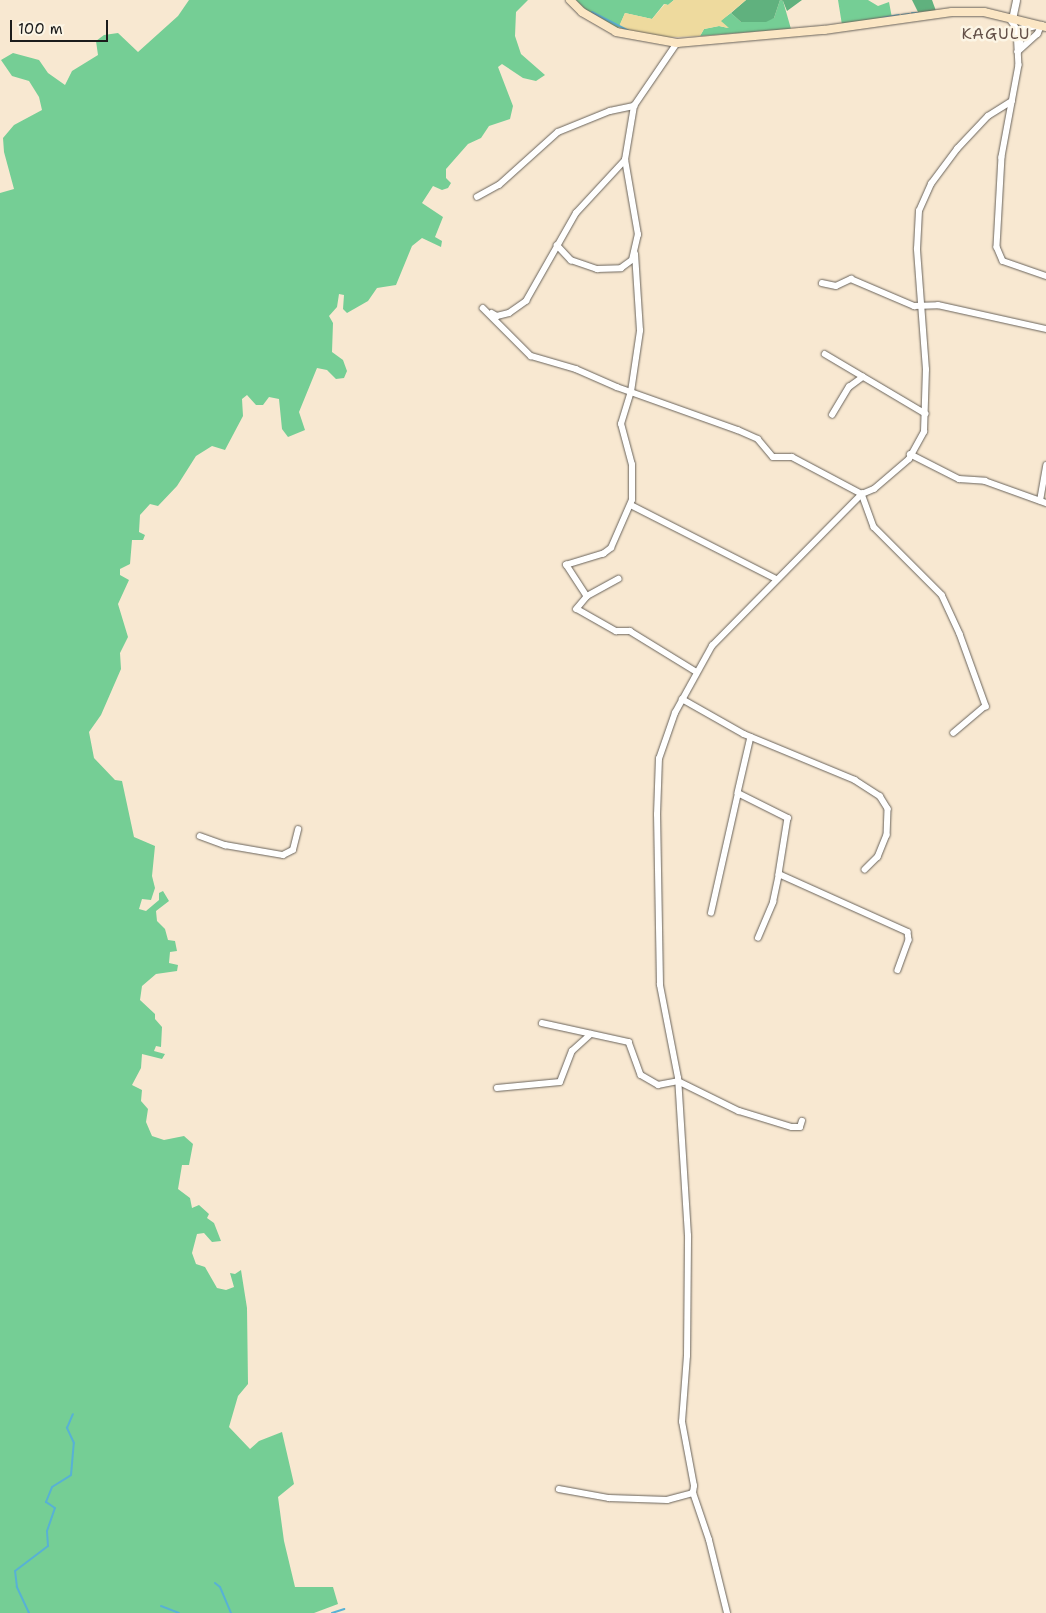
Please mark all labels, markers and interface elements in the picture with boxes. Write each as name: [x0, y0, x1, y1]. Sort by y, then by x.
scale bar: [12, 10, 110, 42]
text: 100 m: [18, 19, 63, 39]
district label: KAGULU: [961, 24, 1031, 44]

